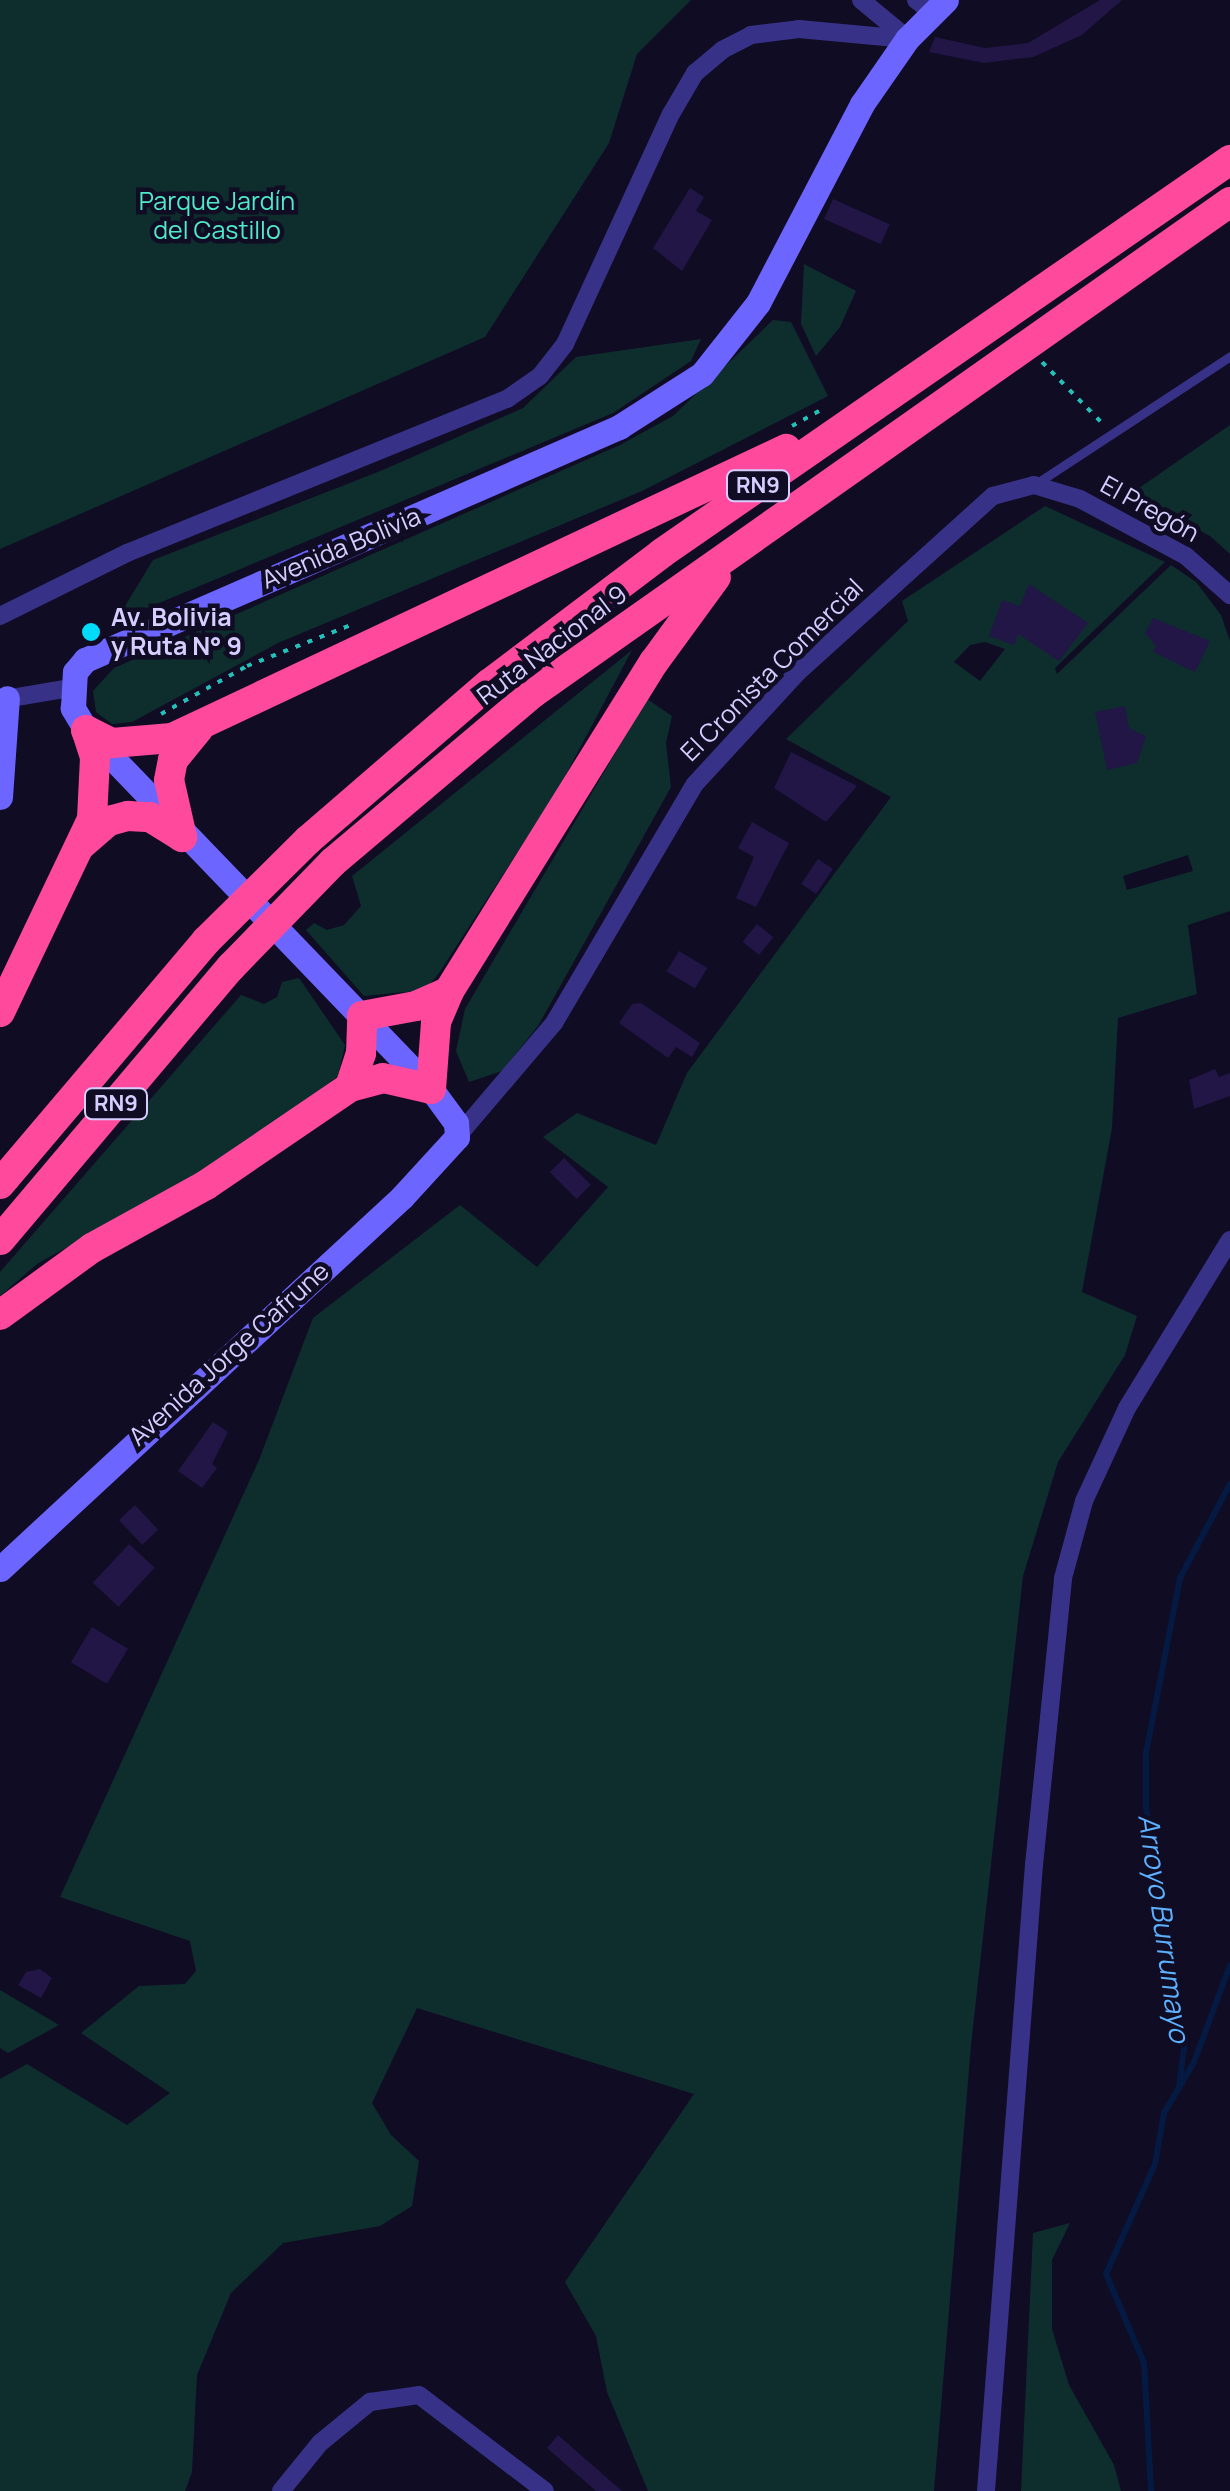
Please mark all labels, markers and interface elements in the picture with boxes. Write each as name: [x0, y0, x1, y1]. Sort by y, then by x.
park label: Parque Jardín del Castillo: [139, 187, 295, 246]
road number: RN9: [726, 469, 790, 503]
street label: El Pregón: [1095, 470, 1205, 548]
street label: Avenida Bolivia: [257, 501, 425, 595]
street label: El Cronista Comercial: [675, 573, 869, 767]
street label: Ruta Nacional 9: [471, 579, 633, 711]
place label: Av. Bolivia y Ruta N° 9: [111, 603, 242, 662]
marker: Av. Bolivia y Ruta N° 9: [80, 621, 102, 643]
road number: RN9: [84, 1087, 148, 1121]
street label: Avenida Jorge Cafrune: [123, 1256, 335, 1452]
water label: Arroyo Burrumayo: [1132, 1812, 1198, 2044]

